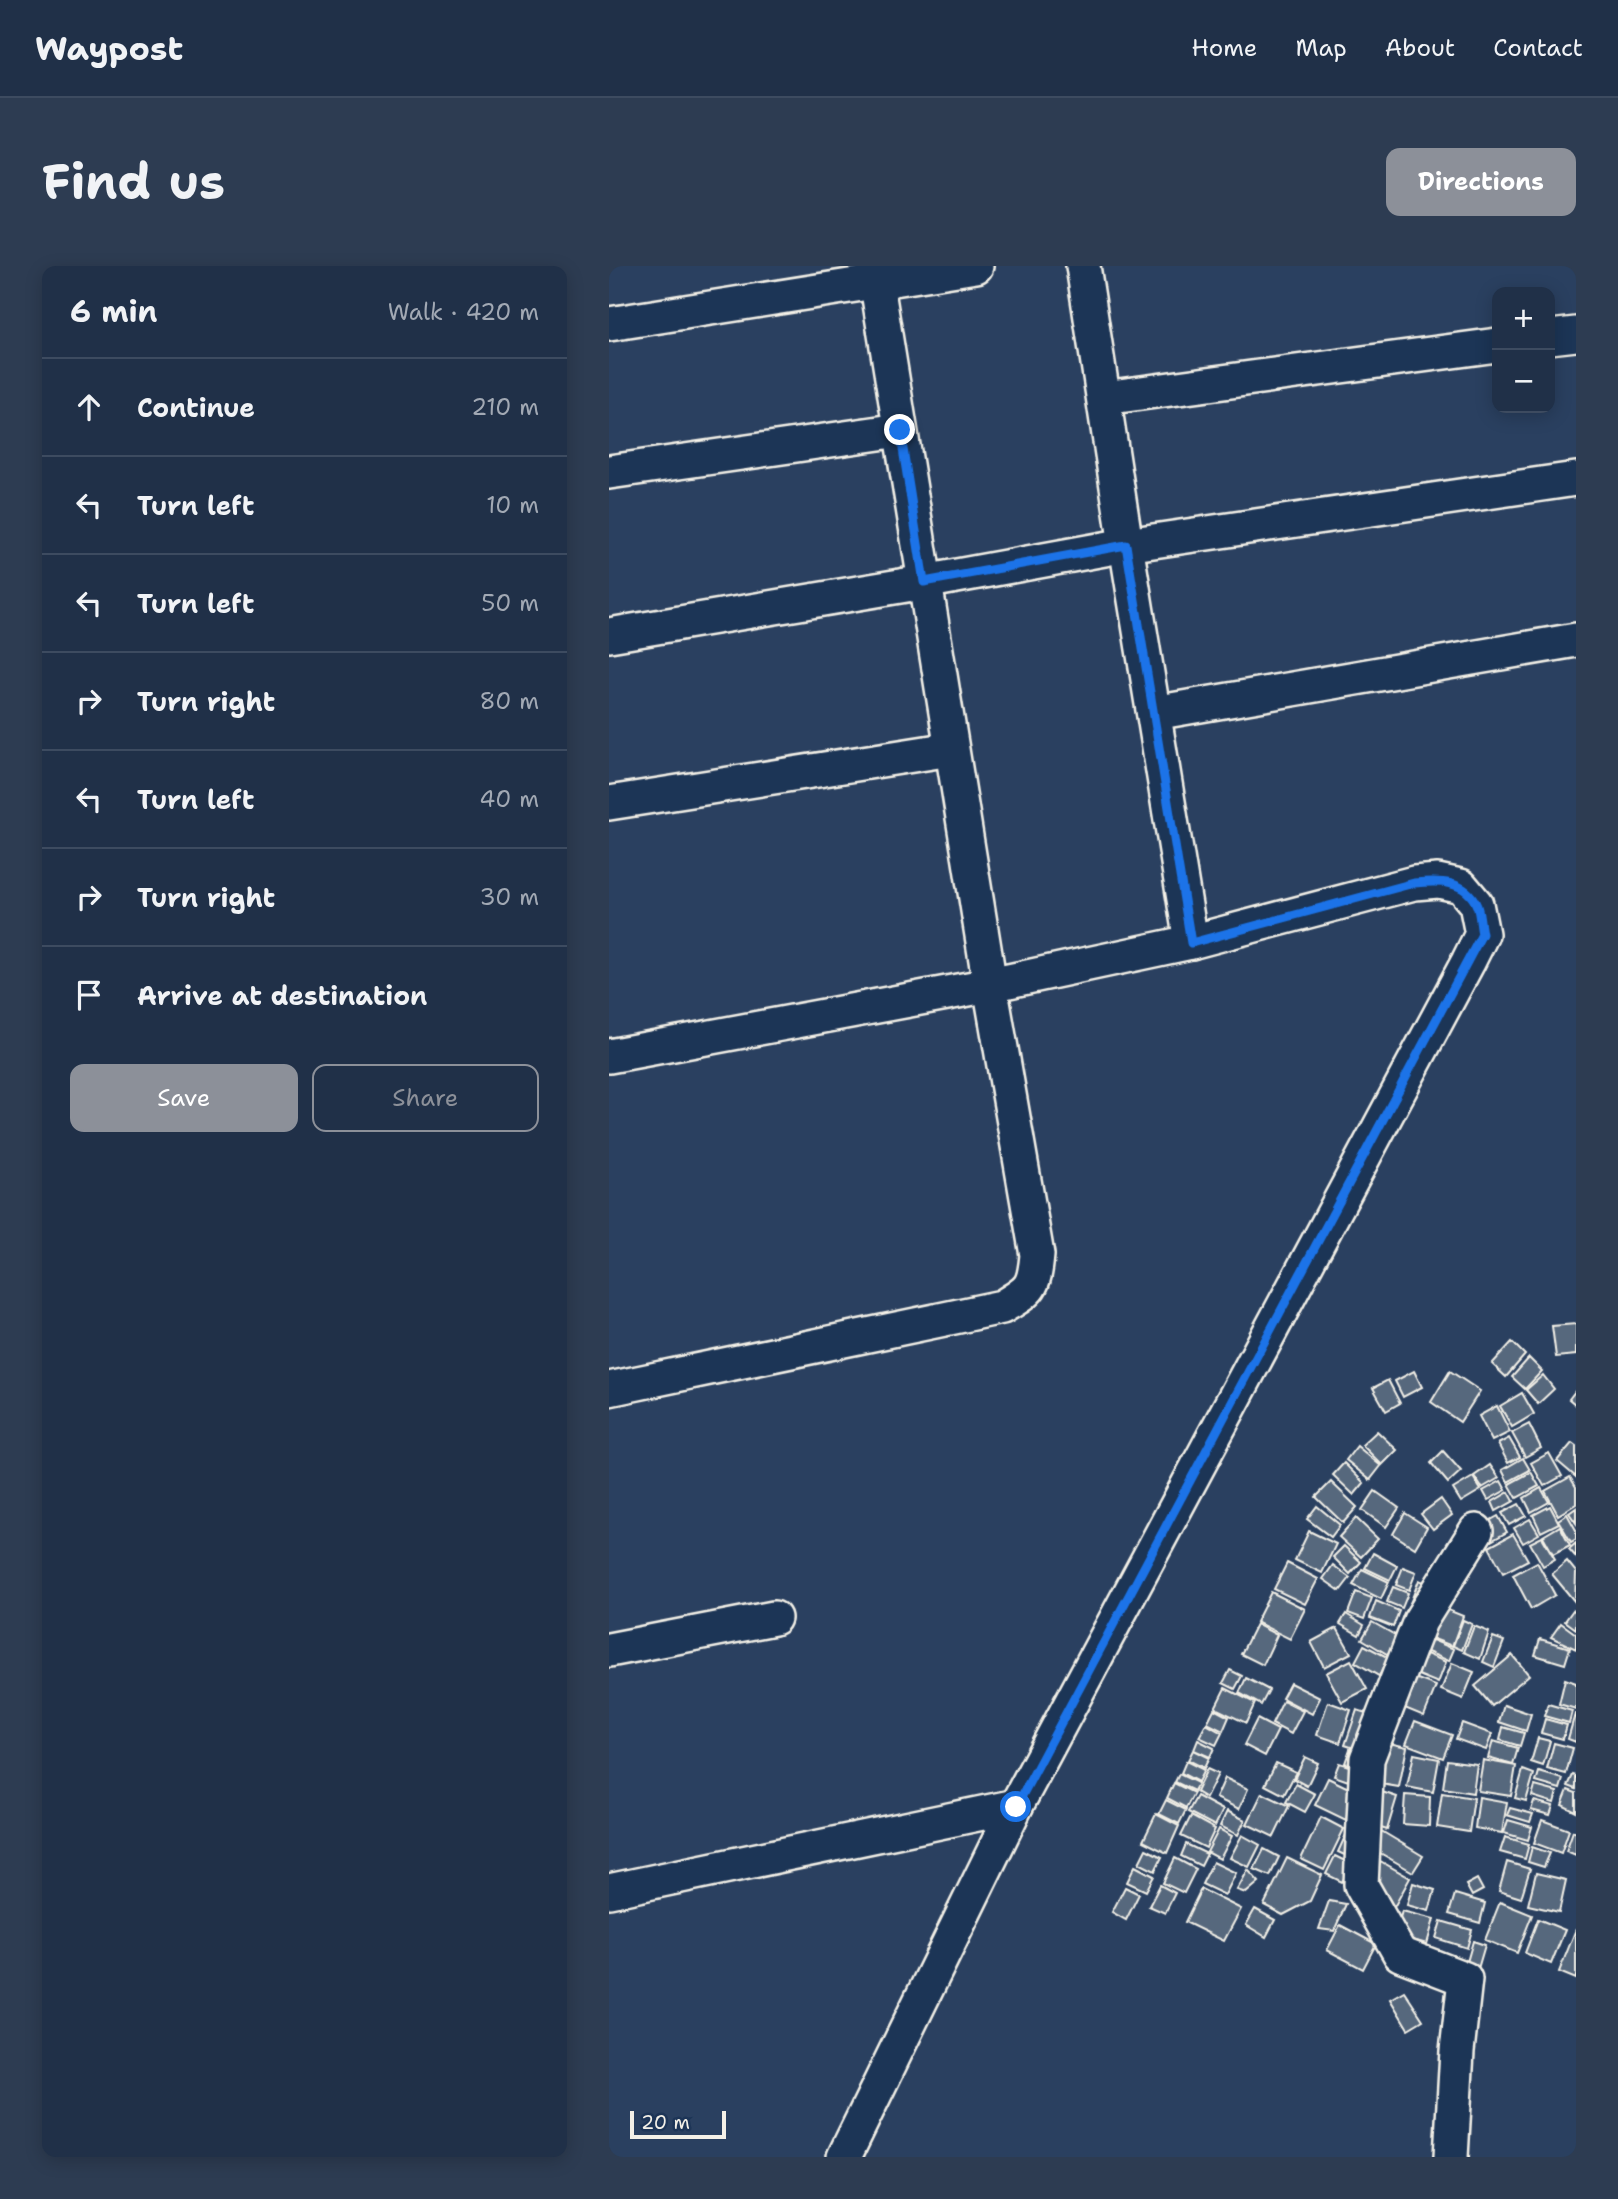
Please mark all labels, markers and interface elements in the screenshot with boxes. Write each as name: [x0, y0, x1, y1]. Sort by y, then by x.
text: Waypost: [35, 26, 183, 71]
text: Home: [1191, 32, 1257, 64]
text: Map: [1295, 32, 1347, 64]
text: About: [1385, 32, 1455, 64]
text: Contact: [1493, 32, 1583, 64]
button: Directions: [1386, 148, 1576, 216]
text: Find us: [42, 149, 225, 215]
map controls: [1492, 287, 1555, 413]
button: +: [1492, 287, 1555, 350]
text: 6 min: [70, 291, 157, 332]
text: Walk · 420 m: [388, 297, 539, 327]
button: −: [1492, 350, 1555, 413]
icon: ahead: [70, 388, 108, 426]
text: Continue: [137, 390, 255, 425]
text: 210 m: [471, 392, 539, 422]
route end: [884, 414, 915, 445]
icon: left: [70, 486, 108, 524]
text: Turn left: [137, 488, 254, 523]
text: 10 m: [486, 490, 539, 520]
icon: left: [70, 584, 108, 622]
text: Turn left: [137, 586, 254, 621]
text: 50 m: [481, 588, 539, 618]
icon: right: [70, 682, 108, 720]
text: Turn right: [137, 684, 275, 719]
text: 80 m: [480, 686, 539, 716]
icon: left: [70, 780, 108, 818]
text: Turn left: [137, 782, 254, 817]
text: 40 m: [479, 784, 539, 814]
icon: right: [70, 878, 108, 916]
text: Turn right: [137, 880, 275, 915]
text: 30 m: [480, 882, 539, 912]
icon: arrive: [70, 976, 108, 1014]
text: Arrive at destination: [137, 978, 427, 1013]
button: Save: [70, 1064, 298, 1132]
button: Share: [312, 1064, 539, 1132]
route start: [1000, 1791, 1031, 1822]
scale bar: [630, 2108, 726, 2140]
text: 20 m: [641, 2110, 690, 2135]

